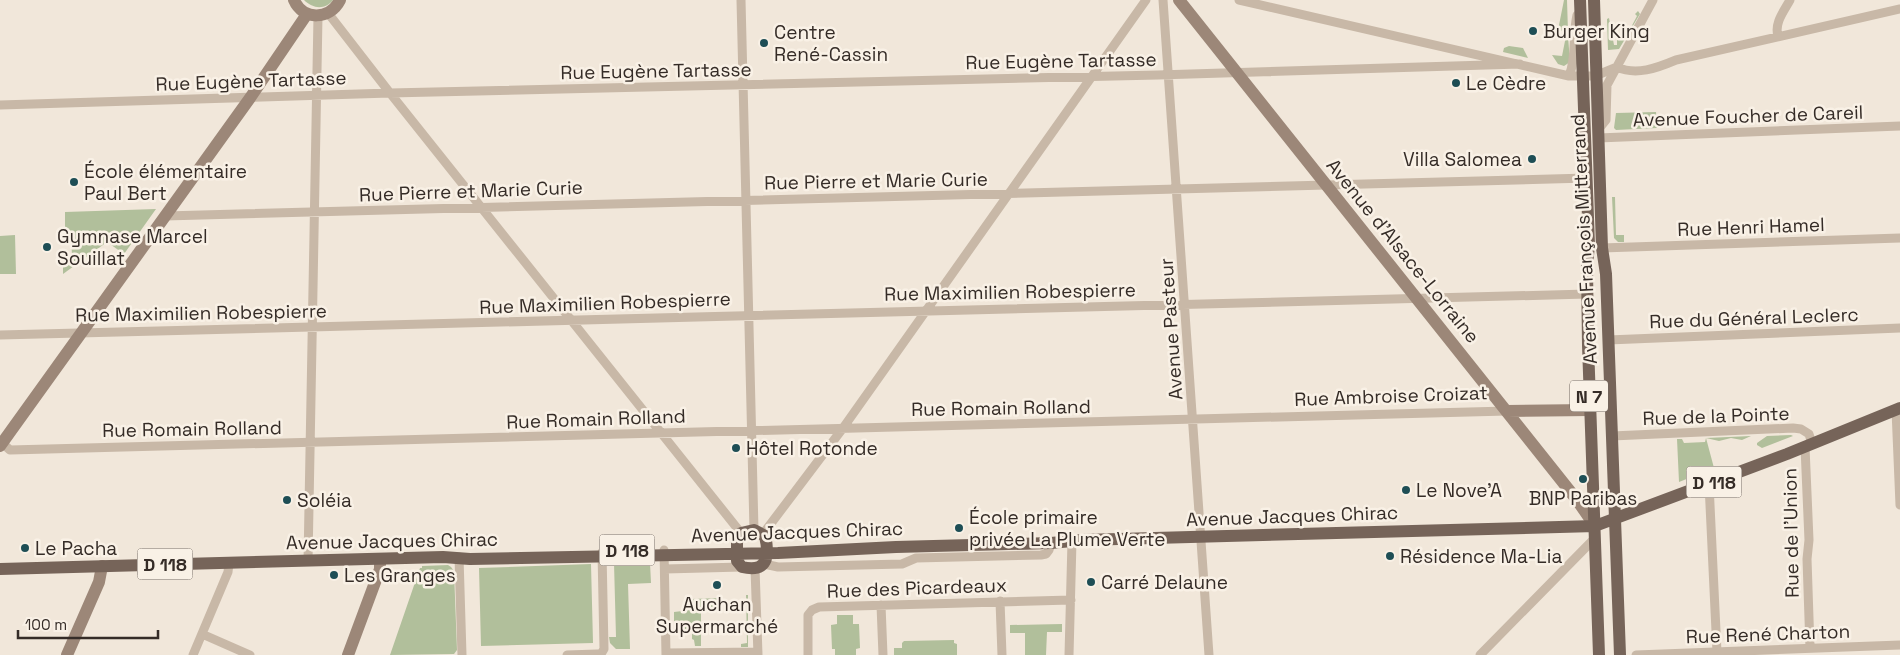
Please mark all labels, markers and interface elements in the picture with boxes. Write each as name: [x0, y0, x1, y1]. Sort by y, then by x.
place label: Burger King: [1543, 19, 1650, 44]
place label: Centre René-Cassin: [774, 20, 888, 67]
marker: Burger King: [1527, 25, 1539, 37]
marker: Centre René-Cassin: [758, 37, 770, 49]
street label: Rue Eugène Tartasse: [965, 47, 1157, 75]
street label: Rue Eugène Tartasse: [560, 57, 752, 85]
street label: Rue Eugène Tartasse: [155, 65, 347, 97]
place label: Le Cèdre: [1466, 71, 1546, 96]
marker: Le Cèdre: [1450, 77, 1462, 89]
street label: Avenue Foucher de Careil: [1632, 99, 1864, 133]
street label: Avenue François Mitterrand: [1565, 113, 1603, 365]
place label: Villa Salomea: [1403, 147, 1522, 172]
marker: Villa Salomea: [1526, 153, 1538, 165]
street label: Avenue d'Alsace-Lorraine: [1321, 154, 1485, 348]
place label: École élémentaire Paul Bert: [84, 159, 247, 206]
street label: Rue Pierre et Marie Curie: [764, 167, 988, 195]
street label: Rue Pierre et Marie Curie: [359, 175, 583, 207]
marker: École élémentaire Paul Bert: [68, 176, 80, 188]
street label: Rue Henri Hamel: [1677, 212, 1825, 242]
place label: Gymnase Marcel Souillat: [57, 224, 208, 271]
marker: Gymnase Marcel Souillat: [41, 241, 53, 253]
street label: Avenue Pasteur: [1154, 257, 1188, 401]
street label: Rue Maximilien Robespierre: [884, 277, 1136, 307]
street label: Rue Maximilien Robespierre: [479, 286, 731, 320]
street label: Rue Maximilien Robespierre: [75, 298, 327, 328]
street label: Rue du Général Leclerc: [1649, 302, 1859, 334]
street label: Rue Ambroise Croizat: [1294, 380, 1488, 412]
road number: N 7: [1570, 381, 1608, 412]
street label: Rue Romain Rolland: [911, 394, 1091, 422]
street label: Rue de la Pointe: [1642, 401, 1790, 431]
street label: Rue Romain Rolland: [506, 403, 686, 435]
street label: Rue Romain Rolland: [102, 415, 282, 443]
place label: Hôtel Rotonde: [746, 436, 878, 461]
marker: Hôtel Rotonde: [730, 442, 742, 454]
road number: D 118: [1686, 467, 1742, 498]
street label: Rue de l'Union: [1777, 468, 1805, 598]
marker: BNP Paribas: [1577, 473, 1589, 485]
place label: Le Nove'A: [1416, 478, 1502, 503]
marker: Le Nove'A: [1400, 484, 1412, 496]
place label: BNP Paribas: [1529, 486, 1637, 511]
place label: Soléia: [297, 488, 352, 513]
marker: Soléia: [281, 494, 293, 506]
street label: Avenue Jacques Chirac: [1186, 500, 1398, 532]
place label: École primaire privée La Plume Verte: [969, 505, 1166, 552]
street label: Avenue Jacques Chirac: [691, 516, 903, 548]
marker: École primaire privée La Plume Verte: [953, 522, 965, 534]
street label: Avenue Jacques Chirac: [286, 527, 498, 555]
road number: D 118: [600, 534, 654, 566]
place label: Le Pacha: [35, 536, 117, 561]
marker: Le Pacha: [19, 542, 31, 554]
place label: Résidence Ma-Lia: [1400, 544, 1562, 569]
road number: D 118: [138, 548, 192, 580]
marker: Résidence Ma-Lia: [1384, 550, 1396, 562]
place label: Les Granges: [344, 563, 456, 588]
marker: Les Granges: [328, 569, 340, 581]
place label: Carré Delaune: [1101, 570, 1228, 595]
street label: Rue des Picardeaux: [826, 572, 1008, 604]
marker: Carré Delaune: [1085, 576, 1097, 588]
marker: Auchan Supermarché: [711, 579, 723, 591]
place label: Auchan Supermarché: [656, 592, 778, 639]
scale bar: [18, 608, 158, 640]
text: 100 m: [25, 615, 67, 634]
street label: Rue René Charton: [1685, 619, 1851, 649]

